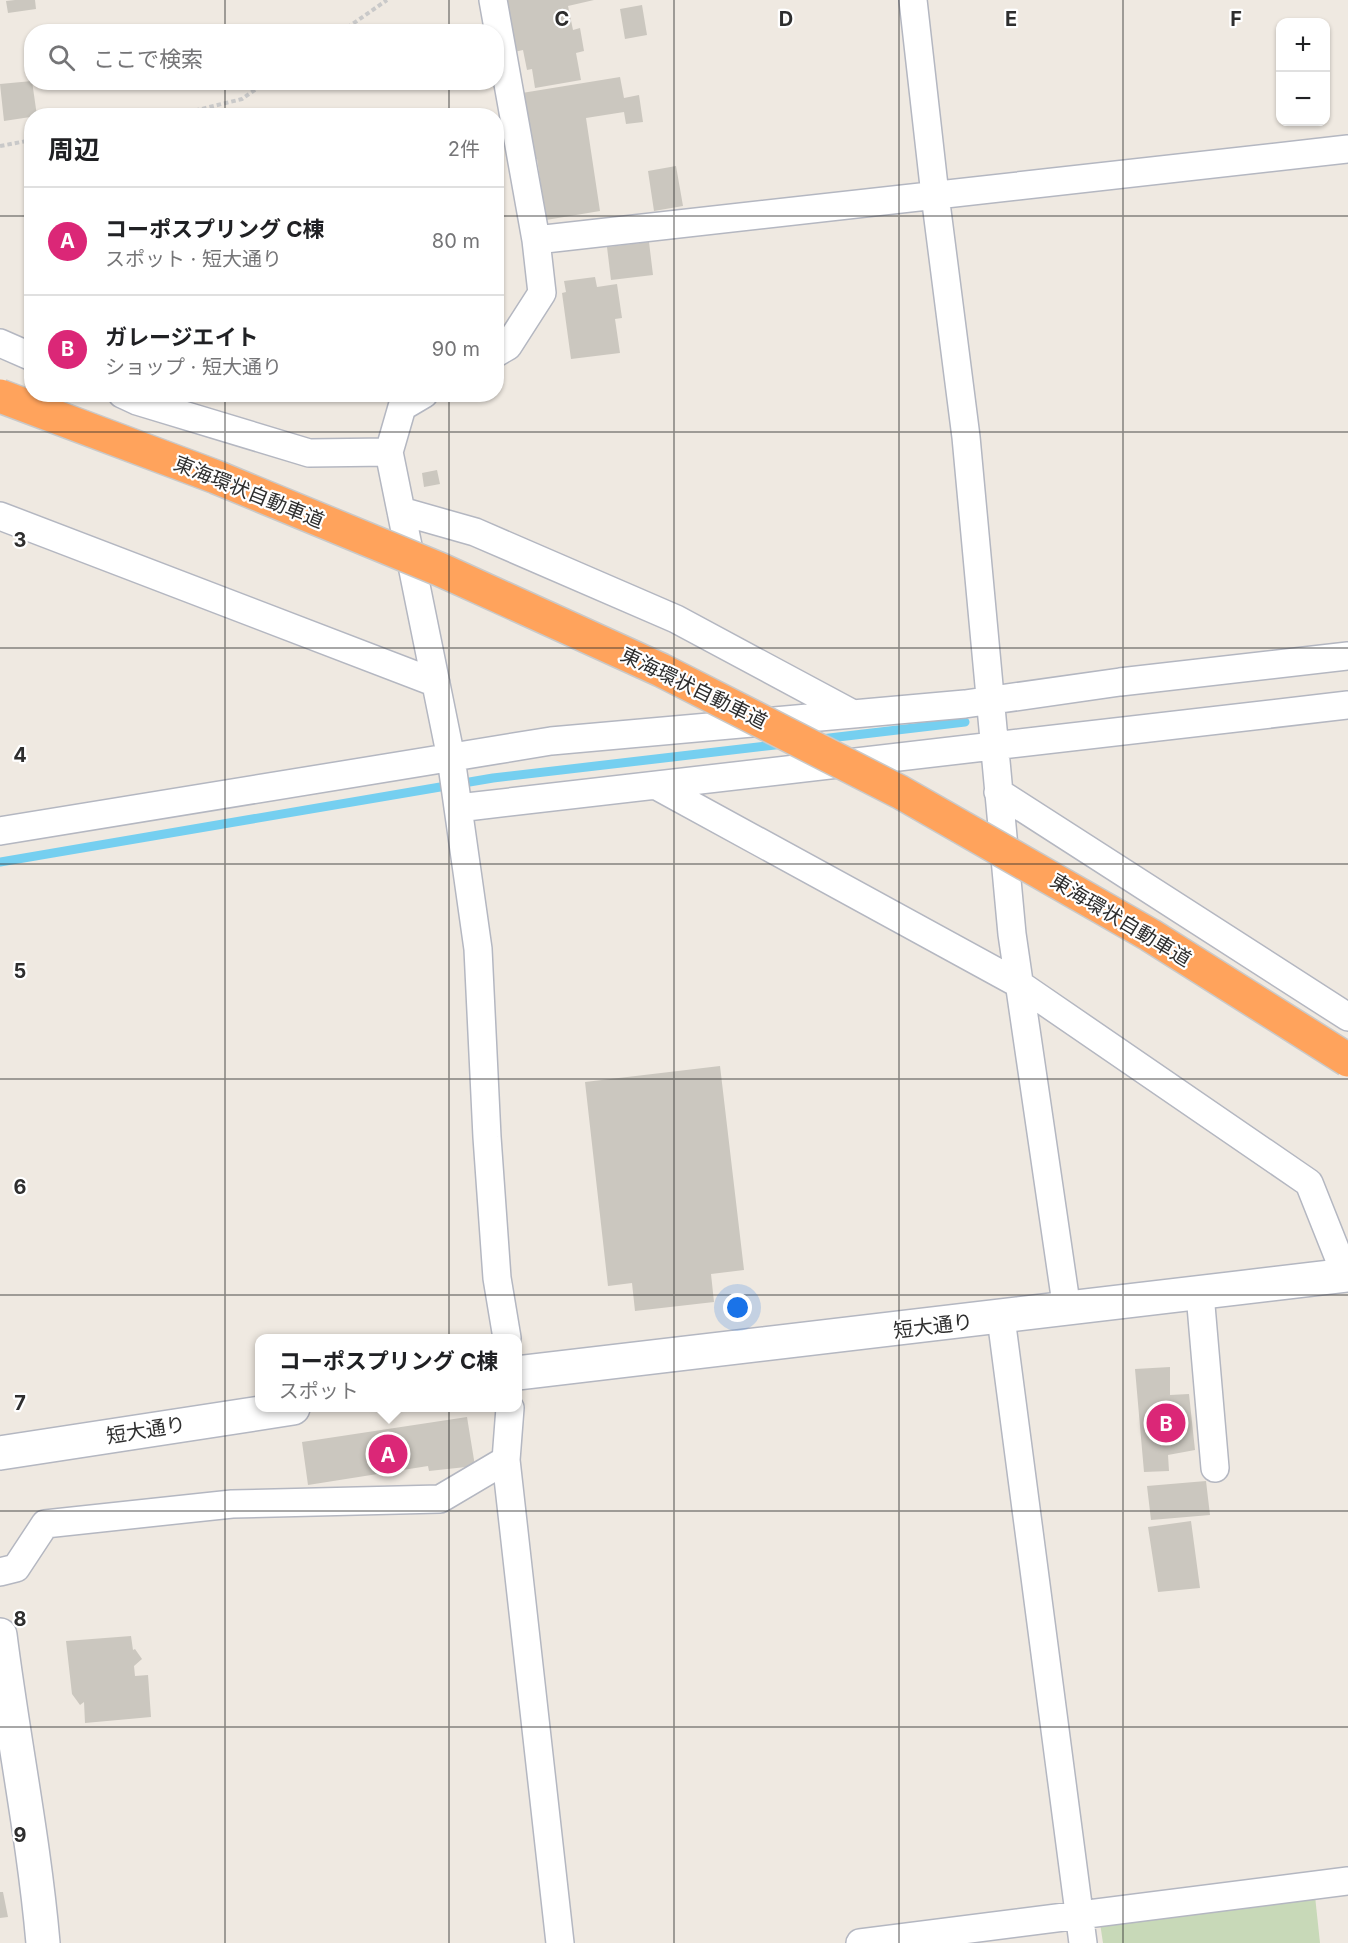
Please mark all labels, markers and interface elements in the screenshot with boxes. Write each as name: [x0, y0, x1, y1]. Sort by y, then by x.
text: C: [555, 7, 569, 31]
text: D: [779, 7, 793, 31]
text: E: [1005, 7, 1017, 31]
text: F: [1230, 7, 1242, 31]
map controls: [1276, 18, 1330, 126]
button: +: [1276, 18, 1330, 72]
search box: [24, 24, 504, 90]
icon: search: [45, 41, 78, 74]
text: ここで検索: [93, 46, 203, 72]
button: −: [1276, 72, 1330, 126]
text: 周辺: [48, 134, 100, 165]
text: 2件: [448, 137, 480, 161]
text: コーポスプリング C棟: [105, 216, 325, 242]
text: A: [60, 229, 75, 253]
text: 80 m: [432, 229, 480, 253]
text: スポット · 短大通り: [105, 247, 282, 271]
text: ガレージエイト: [105, 324, 259, 350]
text: B: [61, 337, 74, 361]
text: 90 m: [432, 337, 480, 361]
text: ショップ · 短大通り: [105, 355, 282, 379]
street label: 東海環状自動車道: [170, 451, 328, 533]
text: 3: [14, 528, 26, 552]
street label: 東海環状自動車道: [617, 642, 771, 734]
text: 4: [13, 743, 27, 767]
street label: 東海環状自動車道: [1046, 869, 1196, 971]
text: 5: [14, 959, 26, 983]
text: 6: [14, 1175, 27, 1199]
your location: [723, 1293, 752, 1322]
street label: 短大通り: [892, 1309, 974, 1343]
popup: [255, 1334, 522, 1412]
text: コーポスプリング C棟: [279, 1348, 498, 1374]
text: スポット: [279, 1379, 359, 1403]
text: 7: [14, 1391, 26, 1415]
pin: B: [1146, 1400, 1186, 1446]
street label: 短大通り: [105, 1412, 187, 1448]
pin: A: [368, 1432, 408, 1476]
text: 8: [13, 1607, 27, 1631]
text: 9: [14, 1823, 27, 1847]

